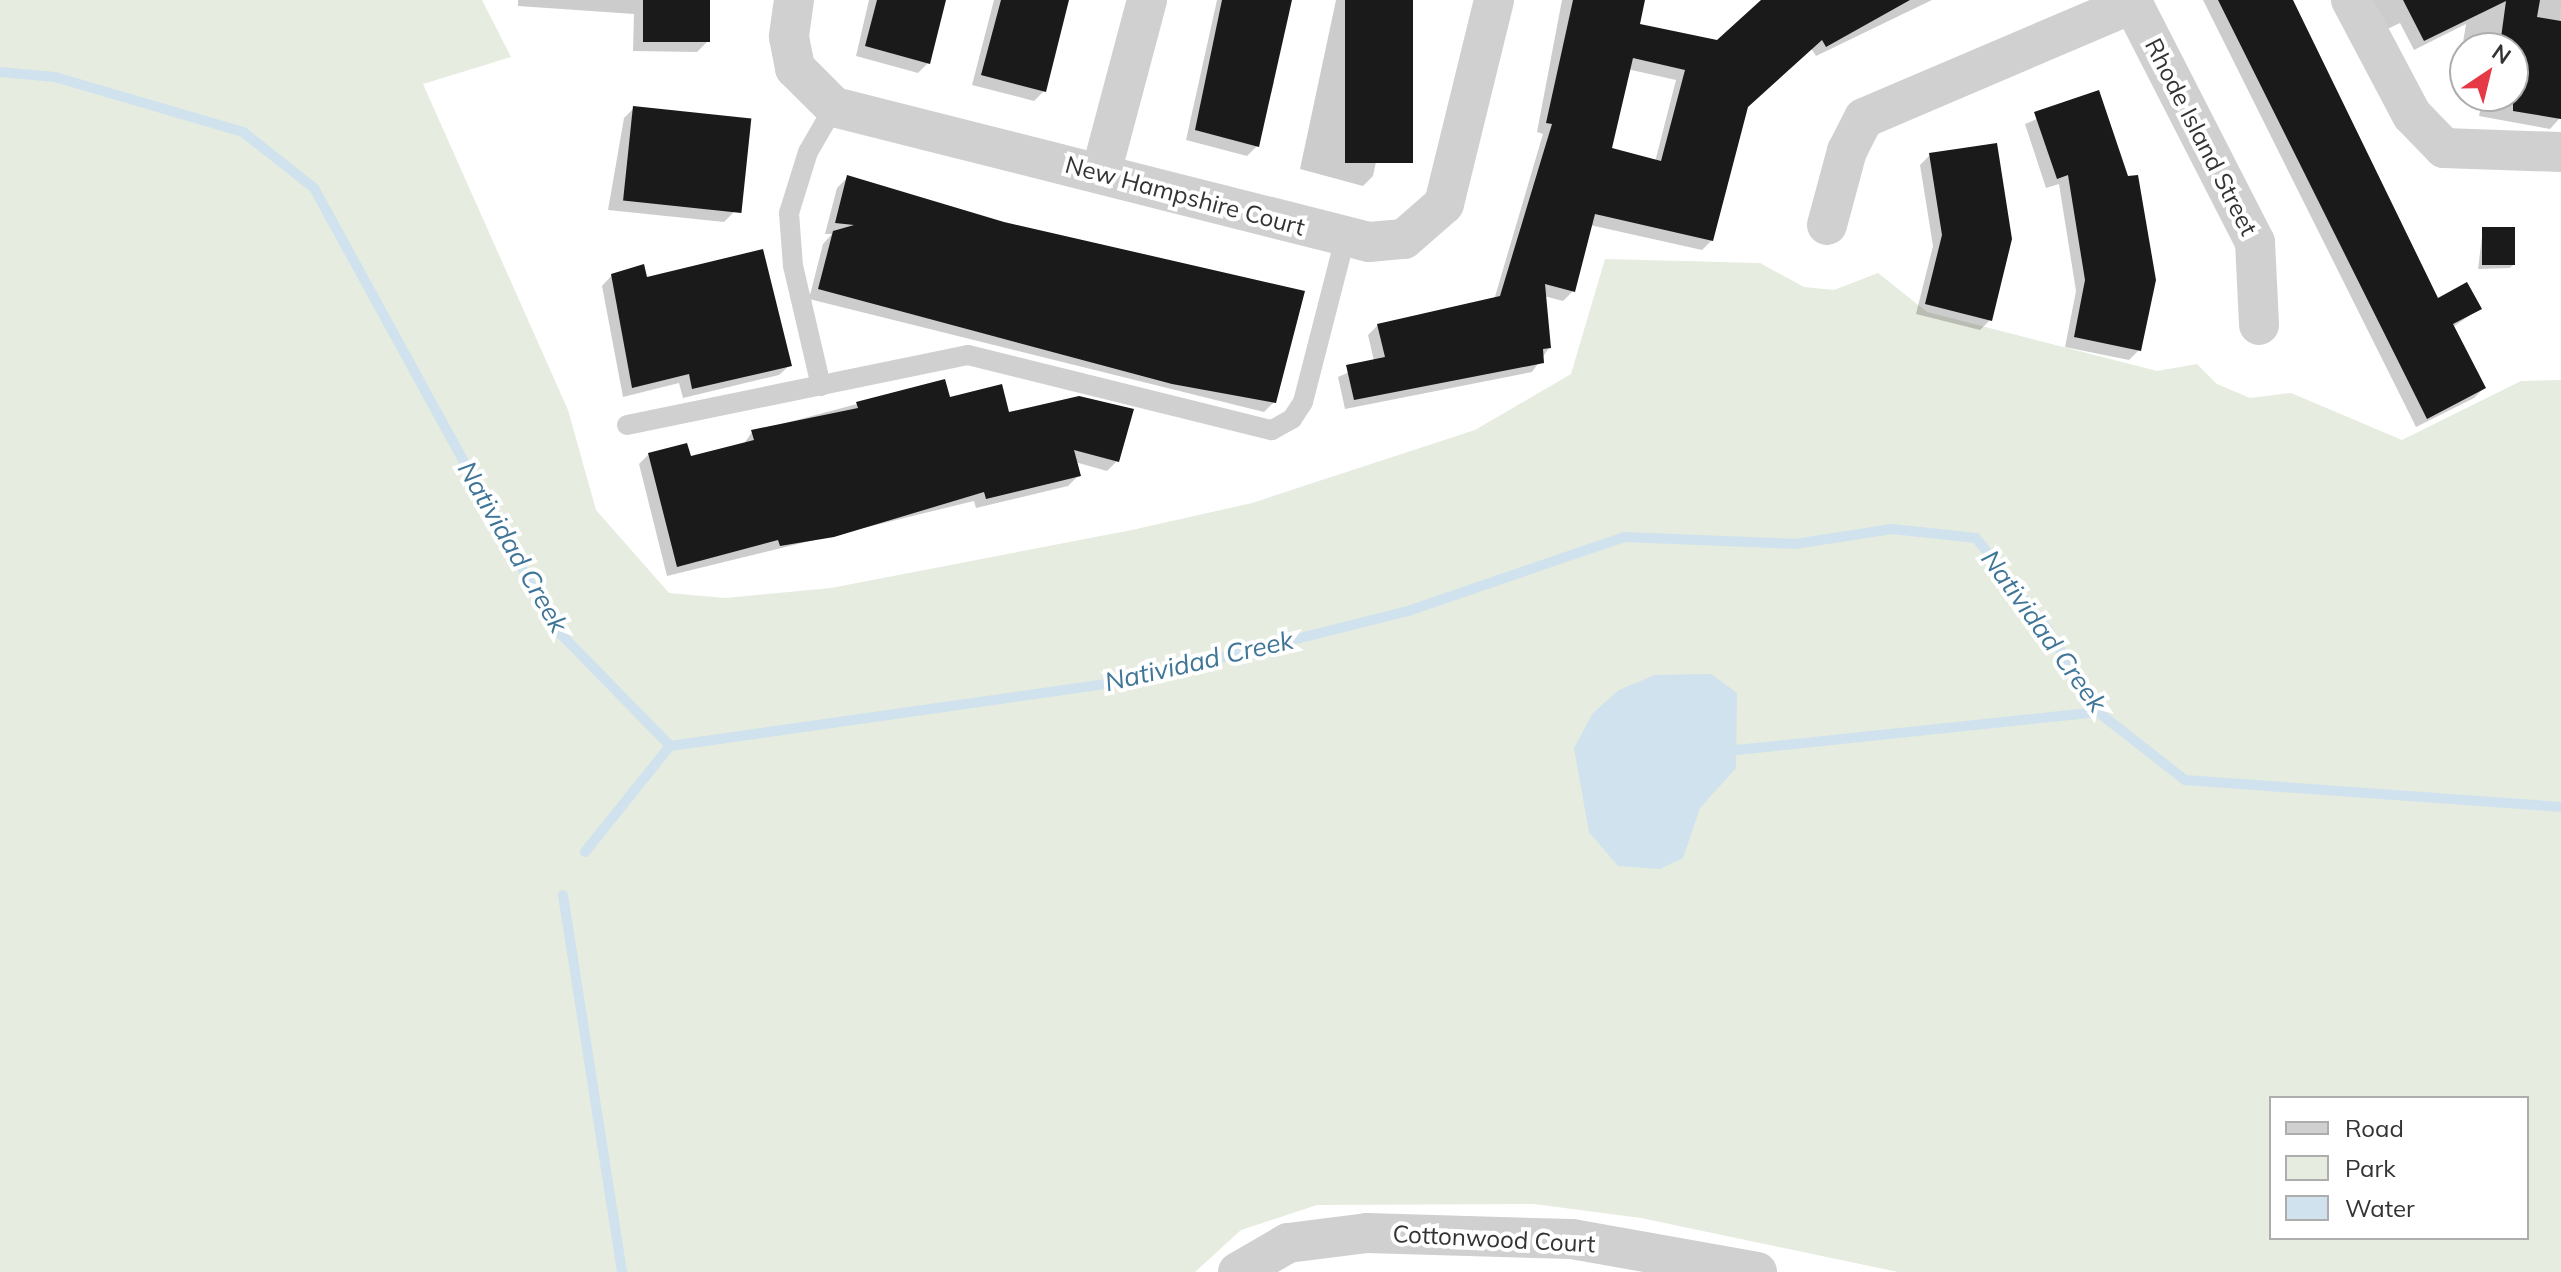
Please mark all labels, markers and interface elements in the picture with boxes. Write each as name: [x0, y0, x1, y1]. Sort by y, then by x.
north arrow: [2449, 32, 2529, 112]
street label: Rhode Island Street: [2139, 34, 2263, 240]
text: N: [2487, 38, 2516, 70]
street label: New Hampshire Court: [1062, 150, 1308, 242]
water label: Natividad Creek: [451, 456, 575, 638]
water label: Natividad Creek: [1975, 544, 2113, 718]
water label: Natividad Creek: [1102, 624, 1296, 698]
legend: [2269, 1096, 2529, 1240]
text: Road: [2345, 1113, 2404, 1143]
text: Park: [2345, 1153, 2396, 1183]
text: Water: [2345, 1193, 2415, 1223]
street label: Cottonwood Court: [1392, 1219, 1596, 1259]

